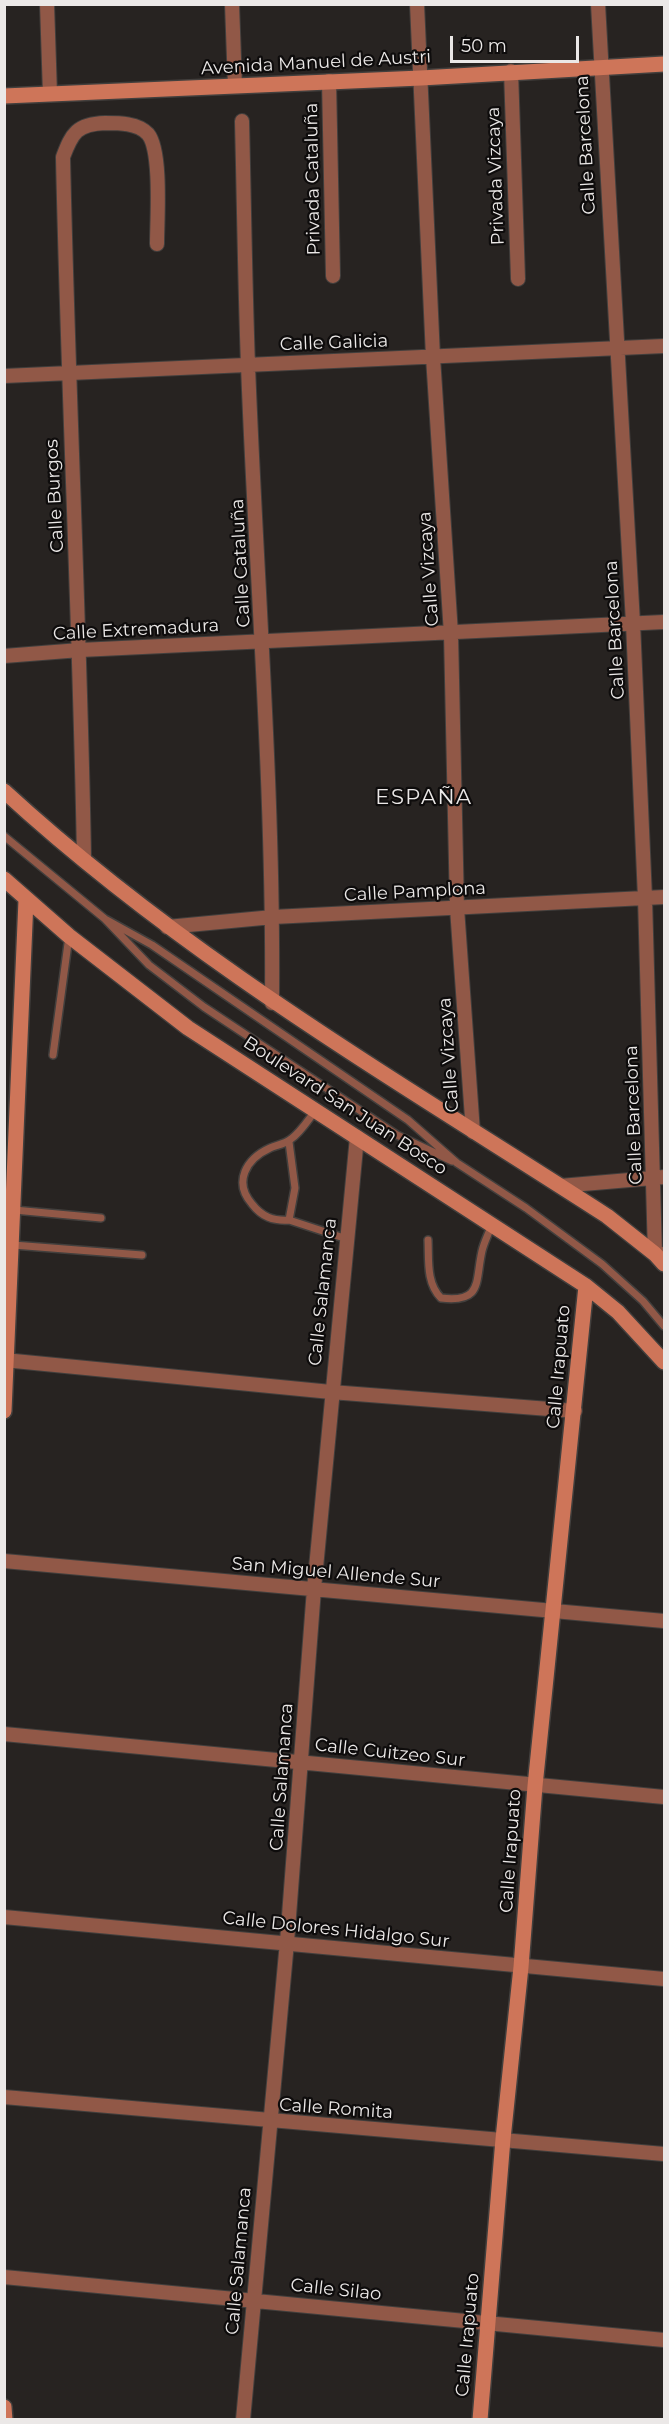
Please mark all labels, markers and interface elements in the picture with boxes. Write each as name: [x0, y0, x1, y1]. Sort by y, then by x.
scale bar: [453, 24, 582, 62]
text: 50 m: [461, 35, 507, 57]
street label: Avenida Manuel de Austri: [200, 46, 432, 80]
street label: Calle Barcelona: [572, 75, 600, 215]
street label: Privada Cataluña: [301, 103, 325, 255]
street label: Privada Vizcaya: [483, 106, 509, 246]
street label: Calle Galicia: [280, 330, 388, 356]
street label: Calle Burgos: [41, 439, 69, 553]
street label: Calle Cataluña: [227, 498, 255, 628]
street label: Calle Vizcaya: [414, 511, 444, 627]
street label: Calle Barcelona: [601, 560, 629, 700]
street label: Calle Extremadura: [52, 615, 220, 645]
district label: ESPAÑA: [375, 785, 473, 811]
street label: Calle Pamplona: [344, 877, 486, 907]
street label: Calle Vizcaya: [434, 997, 464, 1113]
street label: Boulevard San Juan Bosco: [239, 1032, 451, 1180]
street label: Calle Barcelona: [621, 1045, 647, 1185]
street label: Calle Salamanca: [305, 1217, 341, 1367]
street label: Calle Irapuato: [543, 1304, 575, 1430]
street label: San Miguel Allende Sur: [231, 1553, 441, 1593]
street label: Calle Salamanca: [266, 1702, 298, 1852]
street label: Calle Cuitzeo Sur: [314, 1734, 466, 1772]
street label: Calle Irapuato: [496, 1788, 526, 1914]
street label: Calle Dolores Hidalgo Sur: [221, 1907, 451, 1953]
street label: Calle Romita: [278, 2094, 394, 2124]
street label: Calle Salamanca: [222, 2186, 256, 2336]
street label: Calle Irapuato: [452, 2272, 484, 2398]
street label: Calle Silao: [290, 2274, 382, 2306]

